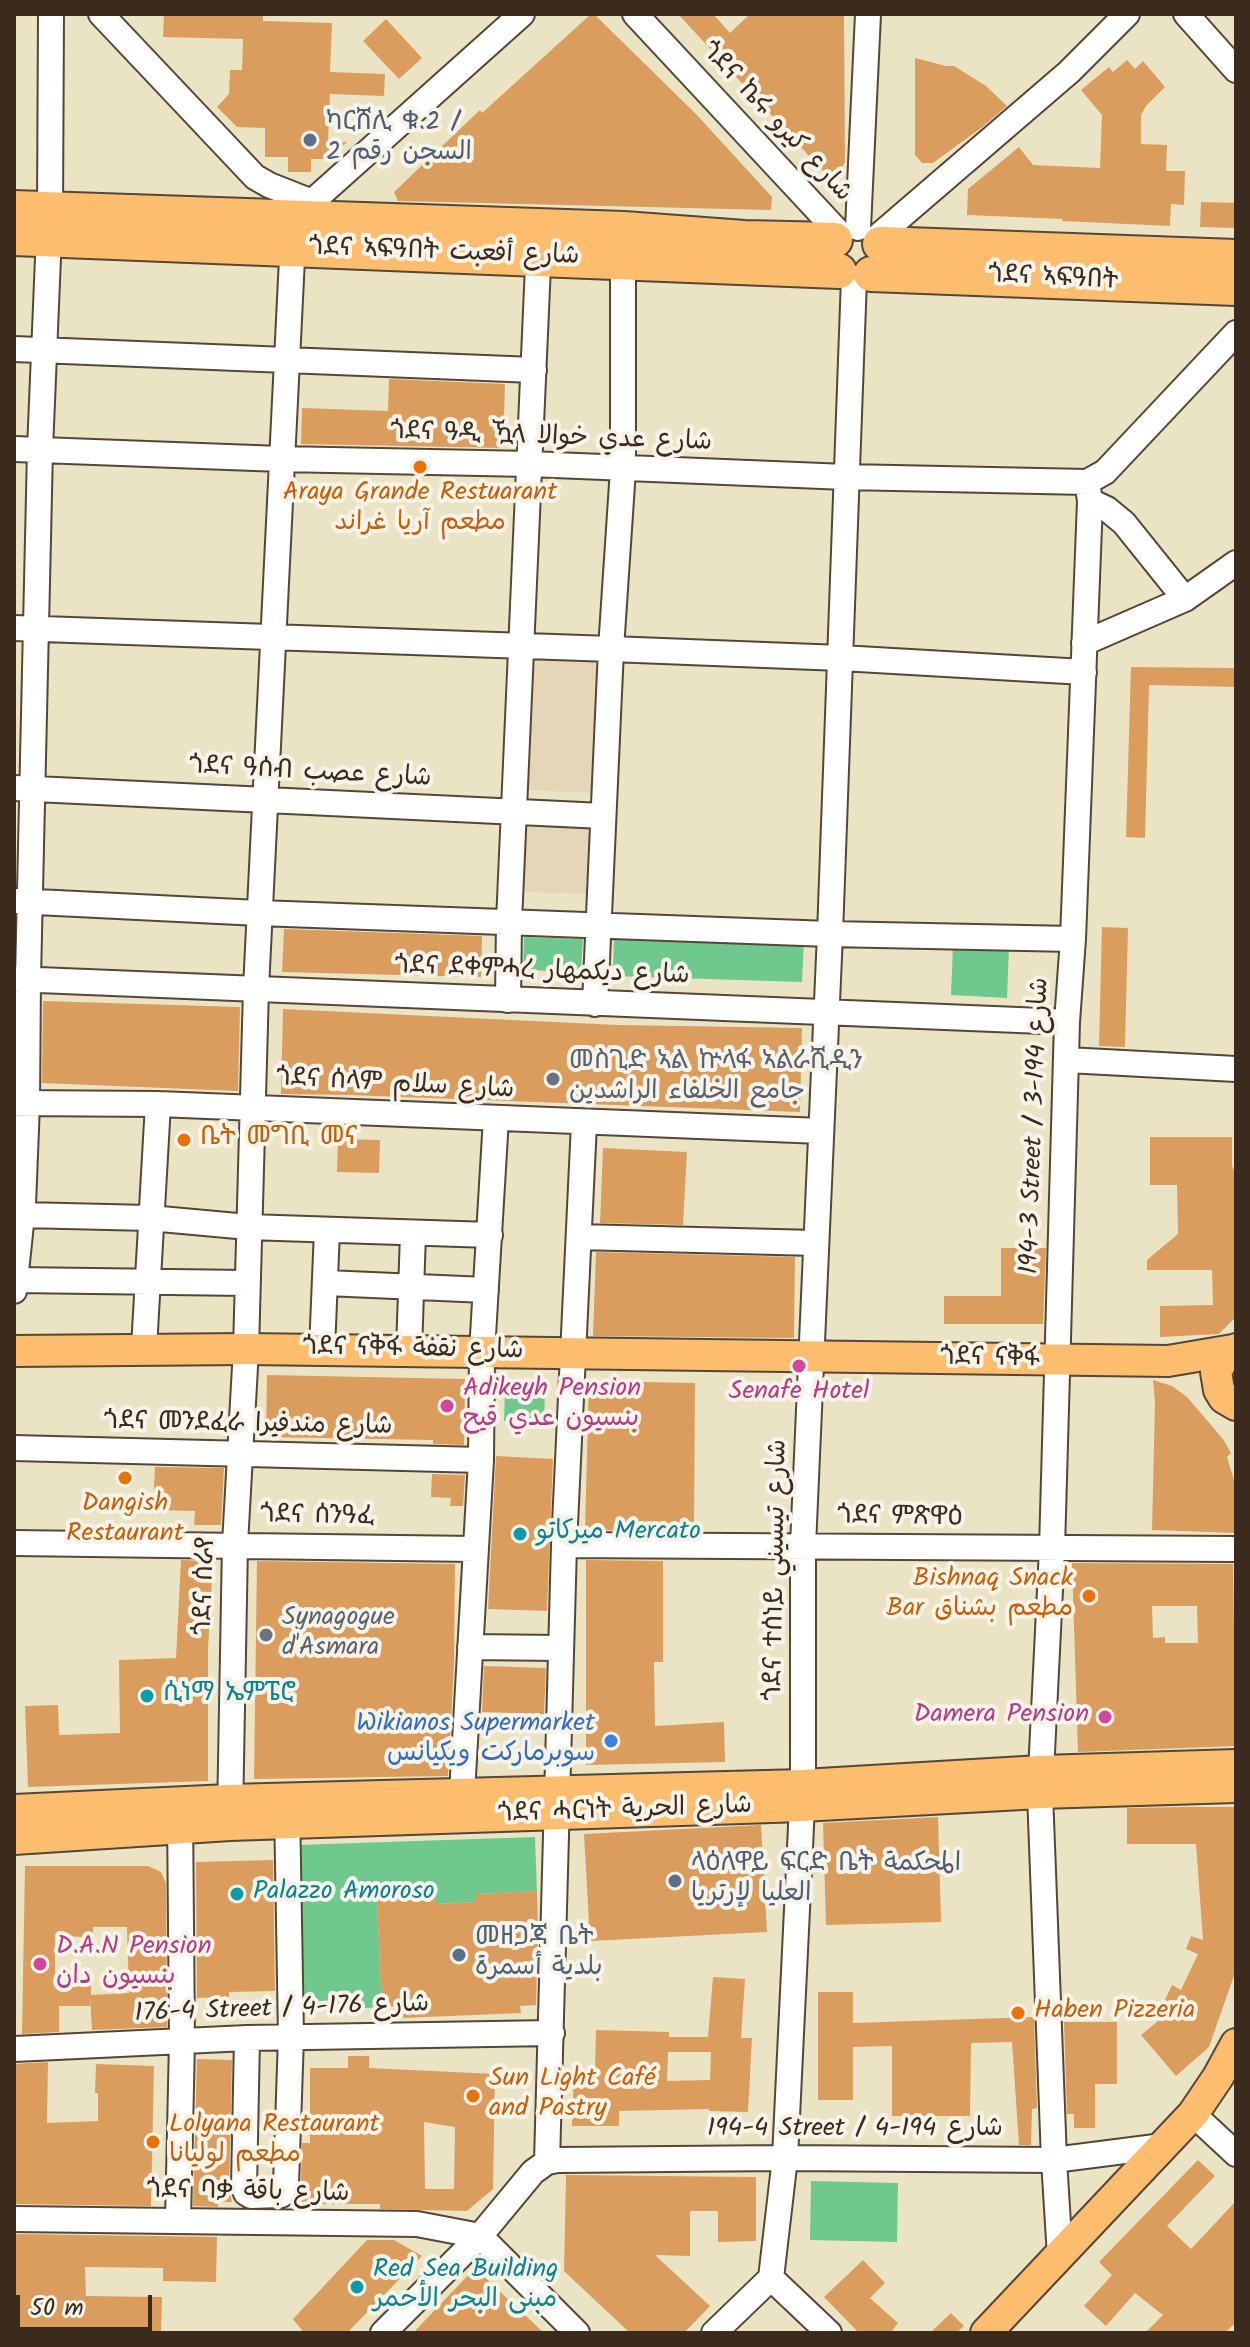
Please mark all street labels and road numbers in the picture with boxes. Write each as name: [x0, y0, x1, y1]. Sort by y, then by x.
street label: ጎደና ኬሩ شارع كيرو: [693, 36, 857, 210]
street label: ጎደና ኣፍዓበት شارع أفعبت: [308, 234, 580, 274]
street label: ጎደና ኣፍዓበት: [987, 261, 1119, 299]
street label: ጎደና ዓዲ ዃላ شارع عدي خوالا: [389, 418, 713, 460]
street label: ጎደና ዓሰብ شارع عصب: [188, 752, 432, 796]
street label: ጎደና ደቀምሓረ شارع ديكمهار: [394, 952, 690, 994]
street label: 194-3 Street / شارع 194-3: [1016, 977, 1058, 1275]
street label: ጎደና ሰላም شارع سلام: [275, 1064, 515, 1108]
street label: ጎደና ናቅፋ شارع نقفة: [302, 1333, 524, 1369]
street label: ጎደና ናቅፋ: [940, 1344, 1040, 1376]
street label: ጎደና መንደፈራ شارع مندفيرا: [103, 1408, 393, 1444]
street label: ጎደና ተሰነይ شارع تيسيني: [760, 1439, 796, 1701]
street label: ጎደና ሰንዓፈ: [260, 1501, 374, 1535]
street label: ጎደና ምጽዋዕ: [837, 1502, 963, 1536]
street label: ጎደና ሰራየ: [190, 1536, 224, 1636]
street label: ጎደና ሓርነት شارع الحرية: [497, 1792, 753, 1832]
street label: 176-4 Street / شارع 176-4: [134, 1990, 430, 2032]
street label: 194-4 Street / شارع 194-4: [707, 2115, 1003, 2147]
street label: ጎደና ባቃ شارع باقة: [146, 2177, 350, 2211]

